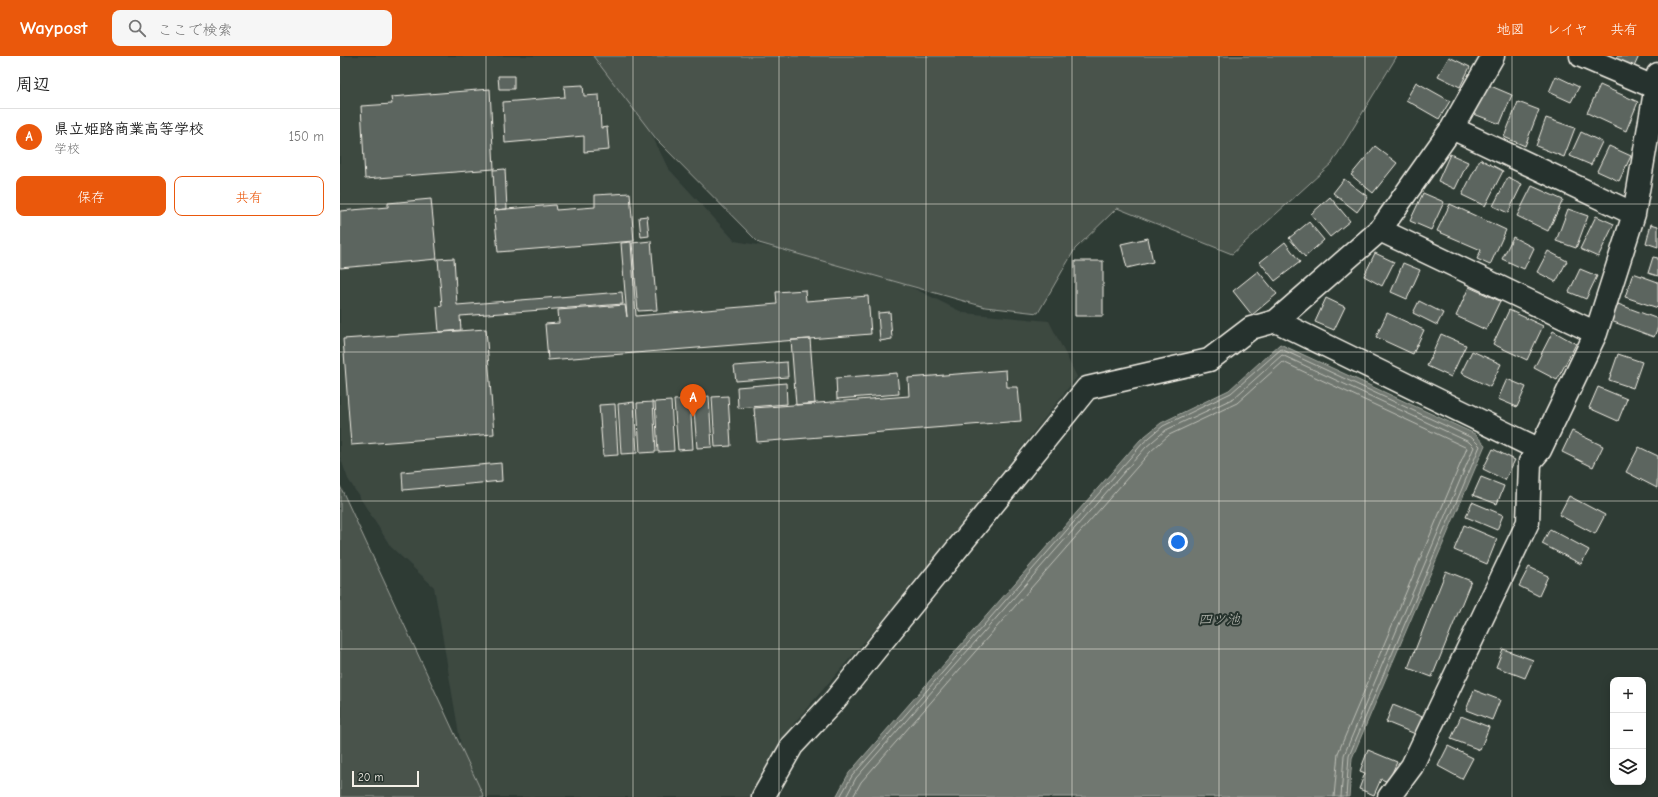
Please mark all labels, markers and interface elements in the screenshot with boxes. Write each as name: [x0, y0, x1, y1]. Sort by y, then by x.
search box: [112, 10, 392, 46]
text: Waypost: [20, 17, 88, 39]
icon: search: [126, 17, 148, 39]
text: ここで検索: [158, 21, 233, 39]
text: 地図: [1497, 21, 1525, 38]
text: レイヤ: [1547, 21, 1588, 38]
text: 共有: [1610, 21, 1638, 38]
text: 周辺: [16, 75, 50, 94]
text: 県立姫路商業高等学校: [54, 120, 204, 138]
text: A: [25, 129, 33, 144]
text: 150 m: [289, 129, 324, 144]
text: 学校: [54, 141, 80, 156]
button: 保存: [16, 176, 166, 216]
button: 共有: [174, 176, 324, 216]
pin: A: [680, 384, 706, 417]
your location: [1168, 532, 1188, 552]
water label: 四ツ池: [1198, 611, 1241, 628]
map controls: [1610, 677, 1646, 785]
button: +: [1610, 677, 1646, 713]
button: −: [1610, 713, 1646, 749]
button: layers: [1610, 749, 1646, 785]
scale bar: [352, 769, 419, 788]
text: 20 m: [358, 771, 383, 784]

